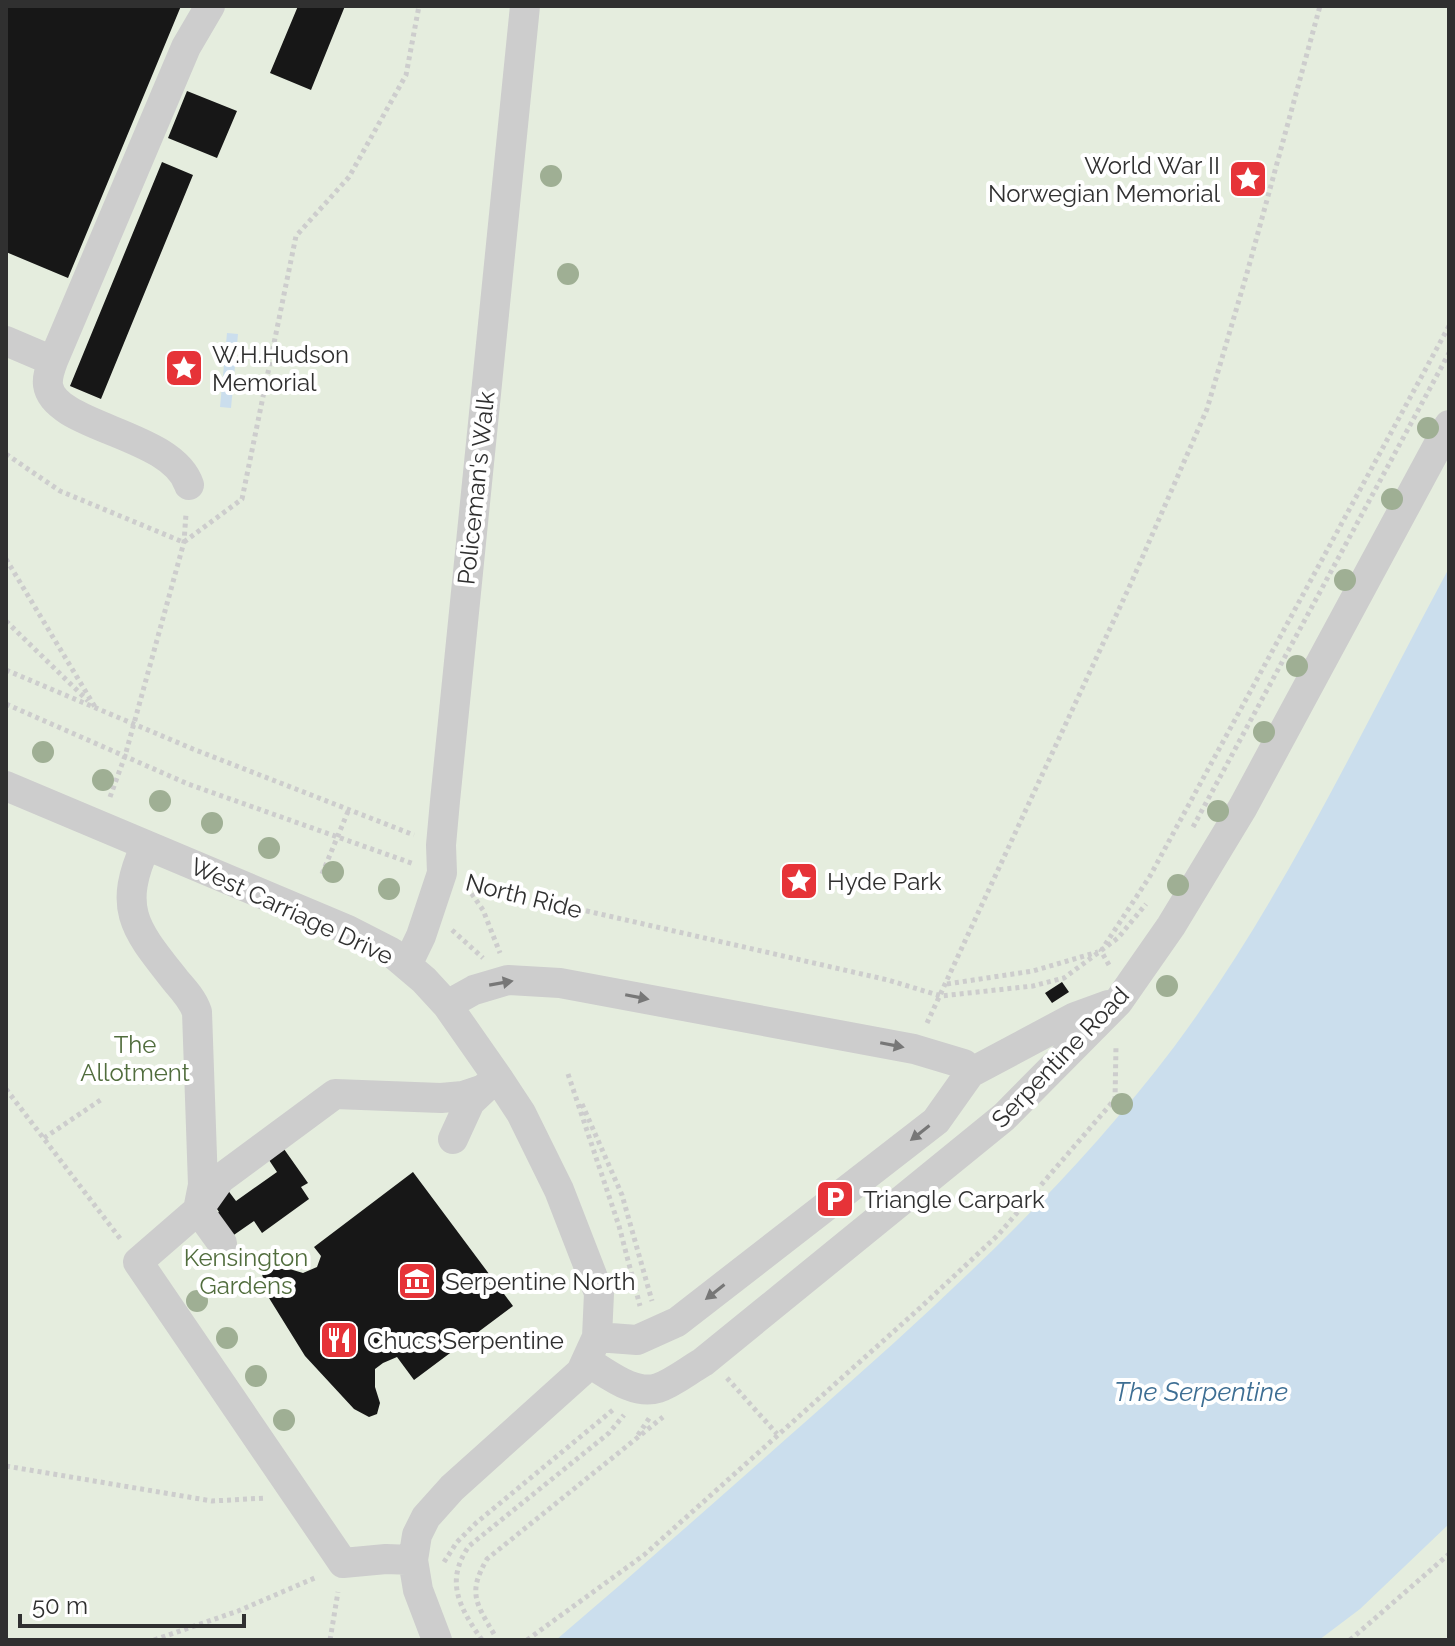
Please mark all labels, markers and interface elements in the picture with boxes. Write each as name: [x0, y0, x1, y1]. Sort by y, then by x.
place label: World War II Norwegian Memorial: [988, 151, 1220, 208]
place icon: World War II Norwegian Memorial: [1227, 158, 1269, 200]
place label: W.H.Hudson Memorial: [212, 340, 349, 397]
place icon: W.H.Hudson Memorial: [163, 347, 205, 389]
street label: Policeman's Walk: [451, 390, 501, 586]
street label: West Carriage Drive: [186, 851, 398, 971]
place icon: Hyde Park: [778, 860, 820, 902]
place label: Hyde Park: [827, 867, 942, 896]
street label: North Ride: [463, 868, 585, 924]
one-way arrow: [489, 976, 514, 988]
street label: Serpentine Road: [985, 980, 1135, 1134]
one-way arrow: [624, 991, 649, 1004]
park label: The Allotment: [80, 1030, 190, 1087]
one-way arrow: [880, 1039, 905, 1052]
one-way arrow: [910, 1124, 930, 1140]
parking icon: Triangle Carpark: [814, 1178, 856, 1220]
place label: Triangle Carpark: [863, 1185, 1045, 1214]
park label: Kensington Gardens: [184, 1243, 308, 1300]
museum icon: Serpentine North: [396, 1260, 438, 1302]
place label: Serpentine North: [445, 1267, 635, 1296]
one-way arrow: [705, 1283, 725, 1300]
restaurant icon: Chucs Serpentine: [318, 1319, 360, 1361]
place label: Chucs Serpentine: [367, 1326, 564, 1355]
water label: The Serpentine: [1114, 1377, 1288, 1407]
scale bar: [20, 1578, 244, 1628]
text: 50 m: [32, 1591, 88, 1620]

